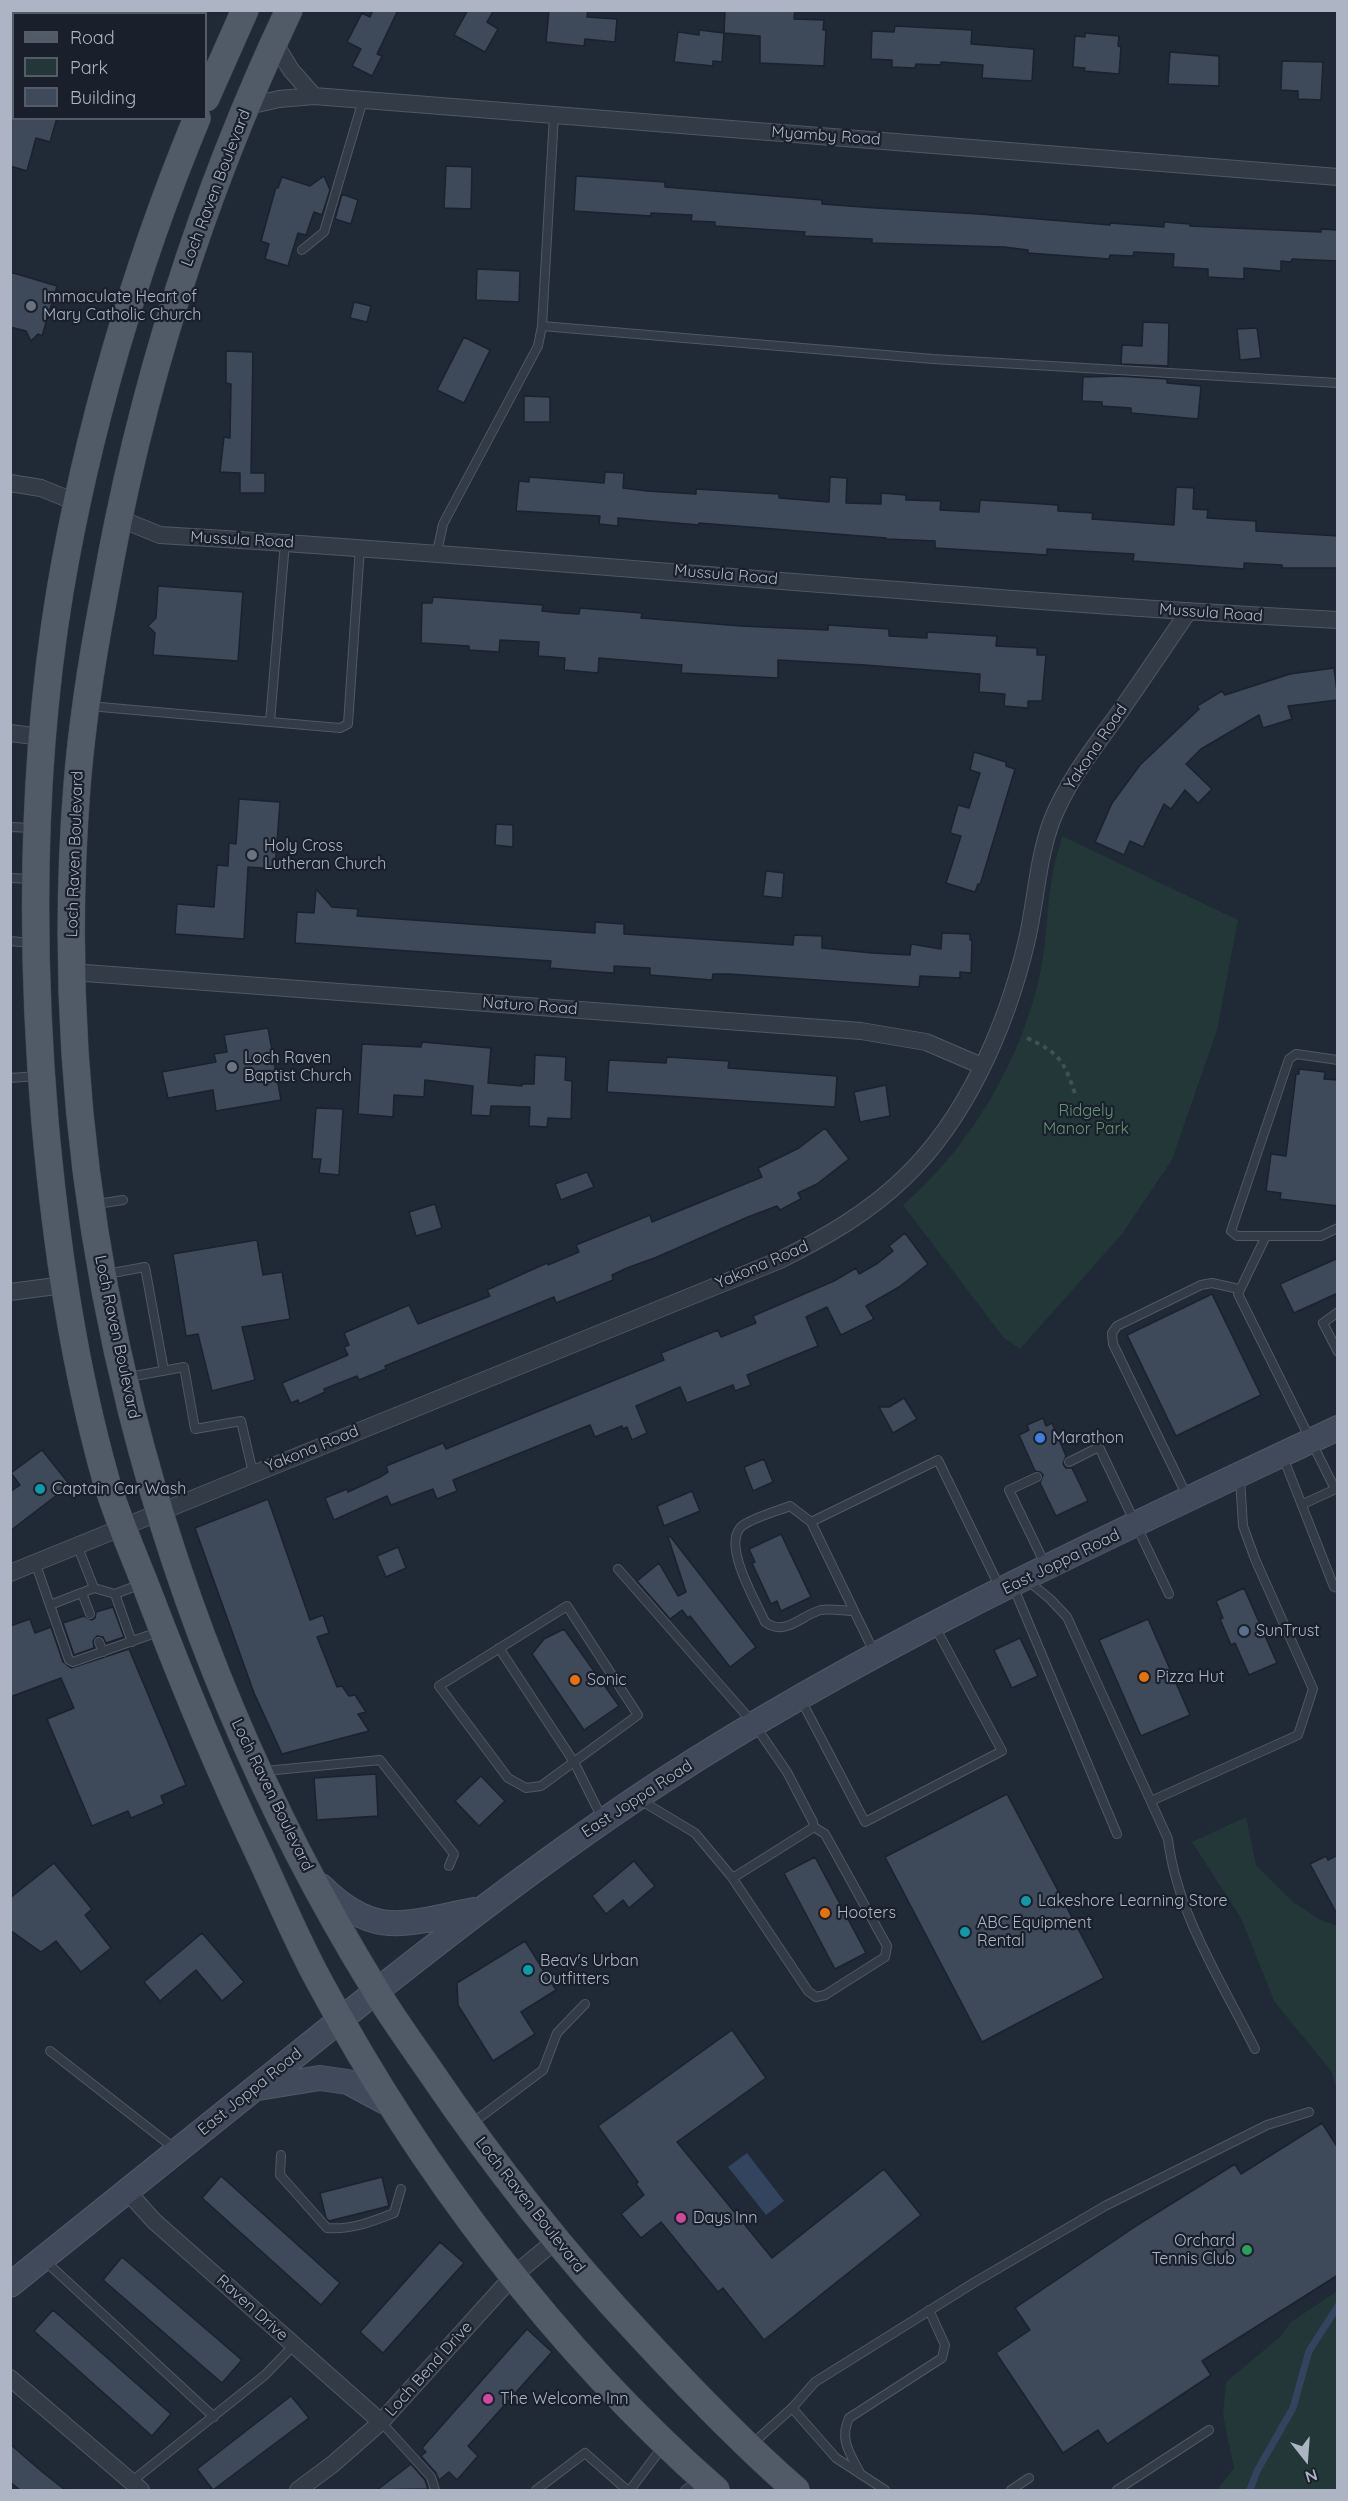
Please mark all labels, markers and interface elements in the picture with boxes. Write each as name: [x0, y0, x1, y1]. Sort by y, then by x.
legend: [12, 12, 207, 120]
text: Road: [70, 26, 115, 49]
text: Park: [70, 56, 108, 79]
text: Building: [70, 86, 136, 109]
street label: Loch Raven Boulevard: [177, 107, 255, 269]
street label: Myamby Road: [771, 123, 881, 149]
place label: Immaculate Heart of Mary Catholic Church: [43, 287, 201, 325]
marker: Immaculate Heart of Mary Catholic Church: [24, 299, 38, 313]
street label: Mussula Road: [190, 528, 294, 552]
street label: Mussula Road: [673, 561, 779, 589]
street label: Mussula Road: [1159, 600, 1263, 626]
street label: Yakona Road: [1060, 701, 1132, 793]
street label: Loch Raven Boulevard: [62, 770, 88, 938]
place label: Holy Cross Lutheran Church: [264, 836, 386, 874]
marker: Holy Cross Lutheran Church: [245, 848, 259, 862]
street label: Naturo Road: [482, 993, 578, 1019]
place label: Loch Raven Baptist Church: [244, 1048, 352, 1086]
marker: Loch Raven Baptist Church: [225, 1060, 239, 1074]
park label: Ridgely Manor Park: [1043, 1101, 1129, 1139]
street label: Yakona Road: [713, 1237, 811, 1293]
street label: Loch Raven Boulevard: [90, 1254, 144, 1420]
street label: Yakona Road: [263, 1422, 361, 1476]
place label: Marathon: [1052, 1428, 1124, 1448]
marker: Marathon: [1033, 1431, 1047, 1445]
place label: Captain Car Wash: [52, 1479, 186, 1499]
marker: Captain Car Wash: [33, 1482, 47, 1496]
street label: East Joppa Road: [999, 1525, 1123, 1599]
place label: SunTrust: [1256, 1621, 1320, 1641]
marker: SunTrust: [1237, 1624, 1251, 1638]
place label: Pizza Hut: [1156, 1667, 1224, 1687]
place label: Sonic: [587, 1670, 627, 1690]
marker: Pizza Hut: [1137, 1670, 1151, 1684]
marker: Sonic: [568, 1673, 582, 1687]
street label: Loch Raven Boulevard: [227, 1716, 317, 1874]
street label: East Joppa Road: [578, 1756, 696, 1842]
place label: Lakeshore Learning Store: [1038, 1891, 1228, 1911]
marker: Lakeshore Learning Store: [1019, 1894, 1033, 1908]
place label: Hooters: [837, 1903, 896, 1923]
marker: Hooters: [818, 1906, 832, 1920]
place label: ABC Equipment Rental: [977, 1913, 1092, 1951]
marker: ABC Equipment Rental: [958, 1925, 972, 1939]
place label: Beav's Urban Outfitters: [540, 1951, 639, 1989]
marker: Beav's Urban Outfitters: [521, 1963, 535, 1977]
street label: East Joppa Road: [194, 2044, 306, 2140]
street label: Loch Raven Boulevard: [471, 2133, 589, 2277]
place label: Days Inn: [693, 2208, 757, 2228]
marker: Days Inn: [674, 2211, 688, 2225]
place label: Orchard Tennis Club: [1152, 2231, 1235, 2269]
marker: Orchard Tennis Club: [1240, 2243, 1254, 2257]
street label: Raven Drive: [212, 2271, 292, 2345]
street label: Loch Bend Drive: [381, 2318, 477, 2420]
place label: The Welcome Inn: [500, 2389, 628, 2409]
marker: The Welcome Inn: [481, 2392, 495, 2406]
north arrow: [1276, 2429, 1336, 2489]
text: N: [1303, 2465, 1320, 2487]

